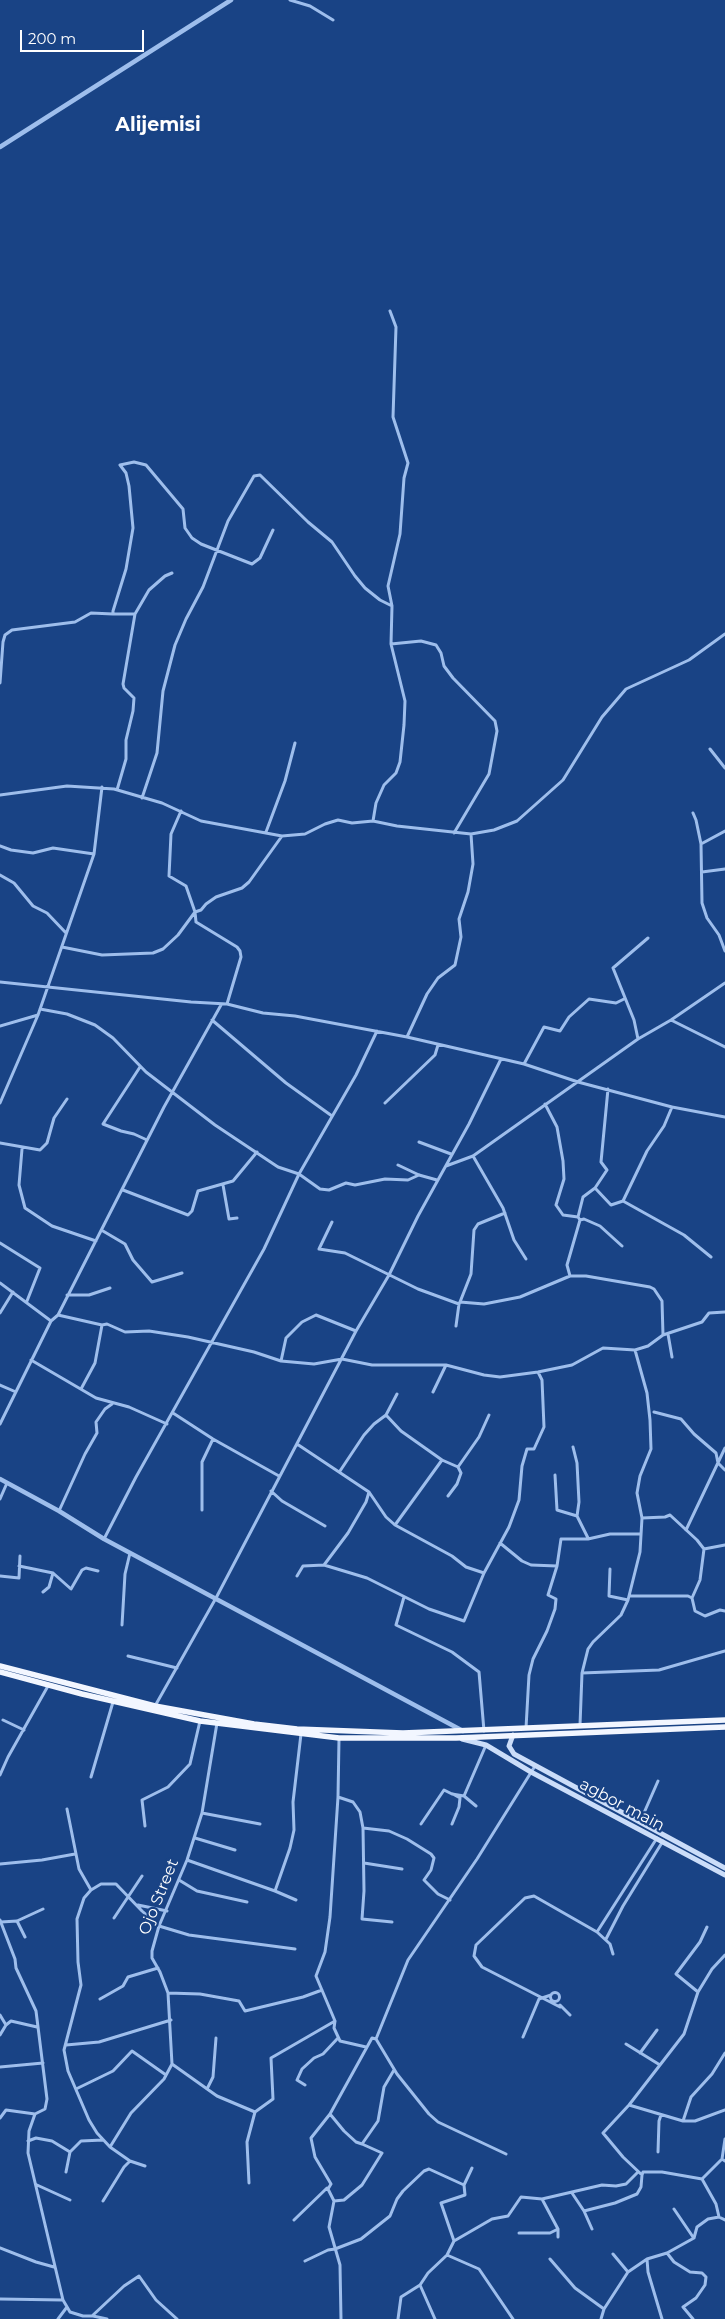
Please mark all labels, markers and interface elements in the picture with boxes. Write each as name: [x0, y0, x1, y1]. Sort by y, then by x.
scale bar: [22, 20, 146, 52]
text: 200 m: [28, 29, 76, 48]
district label: Alijemisi: [115, 114, 201, 136]
street label: agbor main: [576, 1775, 668, 1835]
street label: Ojo Street: [135, 1856, 183, 1938]

